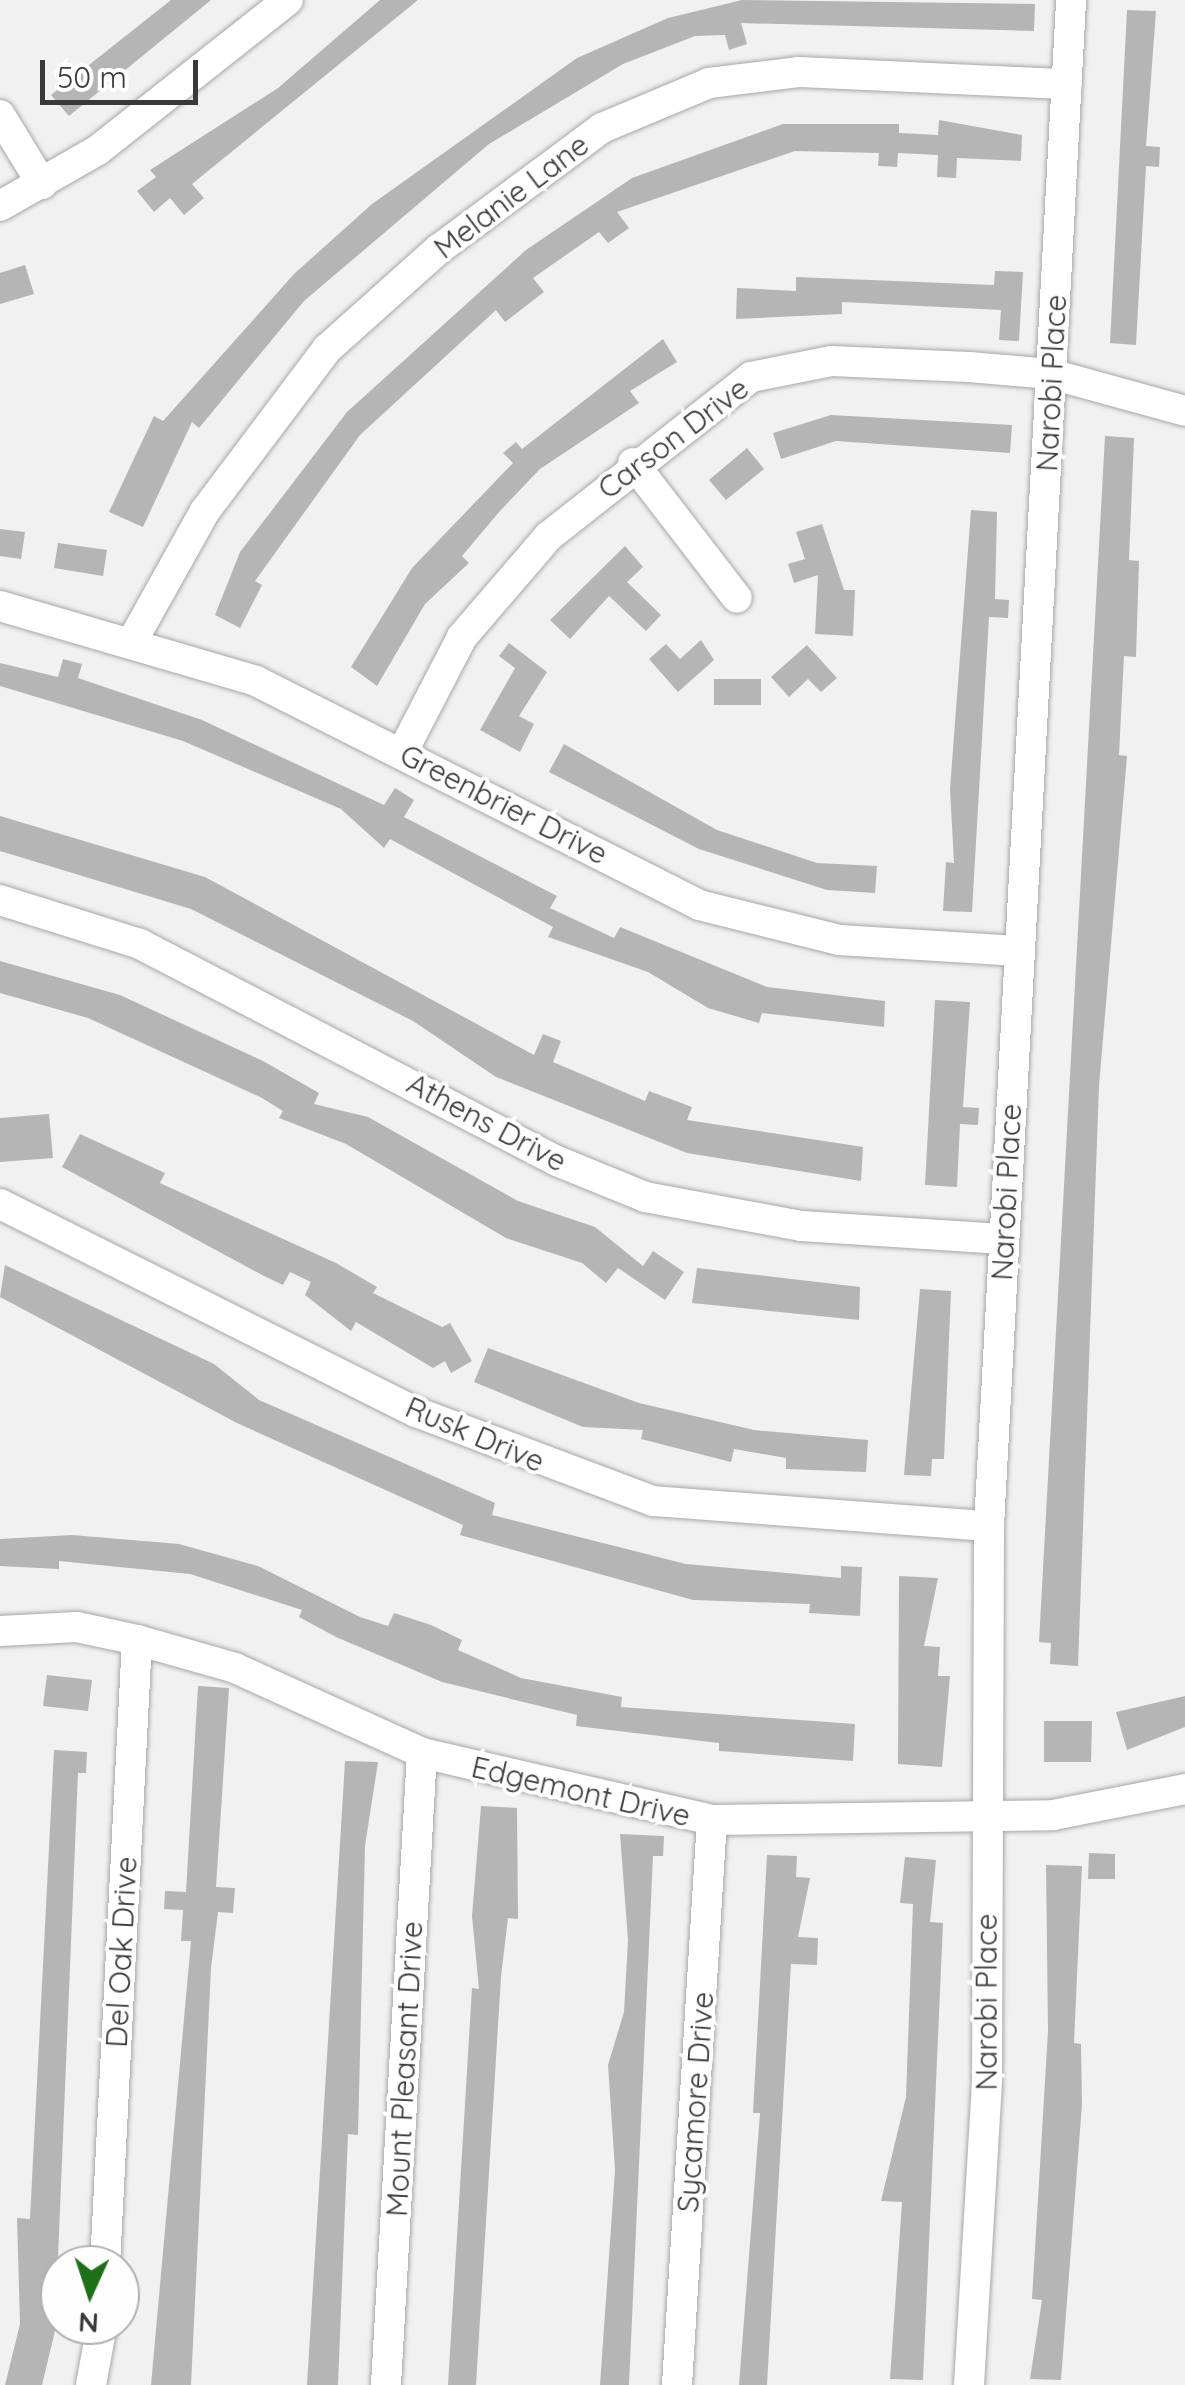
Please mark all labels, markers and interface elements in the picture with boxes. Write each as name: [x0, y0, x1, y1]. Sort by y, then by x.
scale bar: [45, 40, 202, 102]
text: 50 m: [57, 58, 127, 96]
street label: Melanie Lane: [427, 126, 595, 266]
street label: Narobi Place: [1028, 294, 1074, 472]
street label: Carson Drive: [591, 370, 755, 506]
street label: Greenbrier Drive: [394, 736, 614, 872]
street label: Athens Drive: [401, 1065, 573, 1179]
street label: Narobi Place: [983, 1103, 1029, 1281]
street label: Rusk Drive: [400, 1389, 550, 1479]
street label: Edgemont Drive: [468, 1748, 694, 1834]
street label: Del Oak Drive: [98, 1855, 144, 2049]
street label: Narobi Place: [968, 1913, 1004, 2091]
street label: Mount Pleasant Drive: [378, 1920, 430, 2218]
street label: Sycamore Drive: [669, 1990, 721, 2214]
north arrow: [40, 2245, 140, 2345]
text: N: [77, 2305, 100, 2341]

